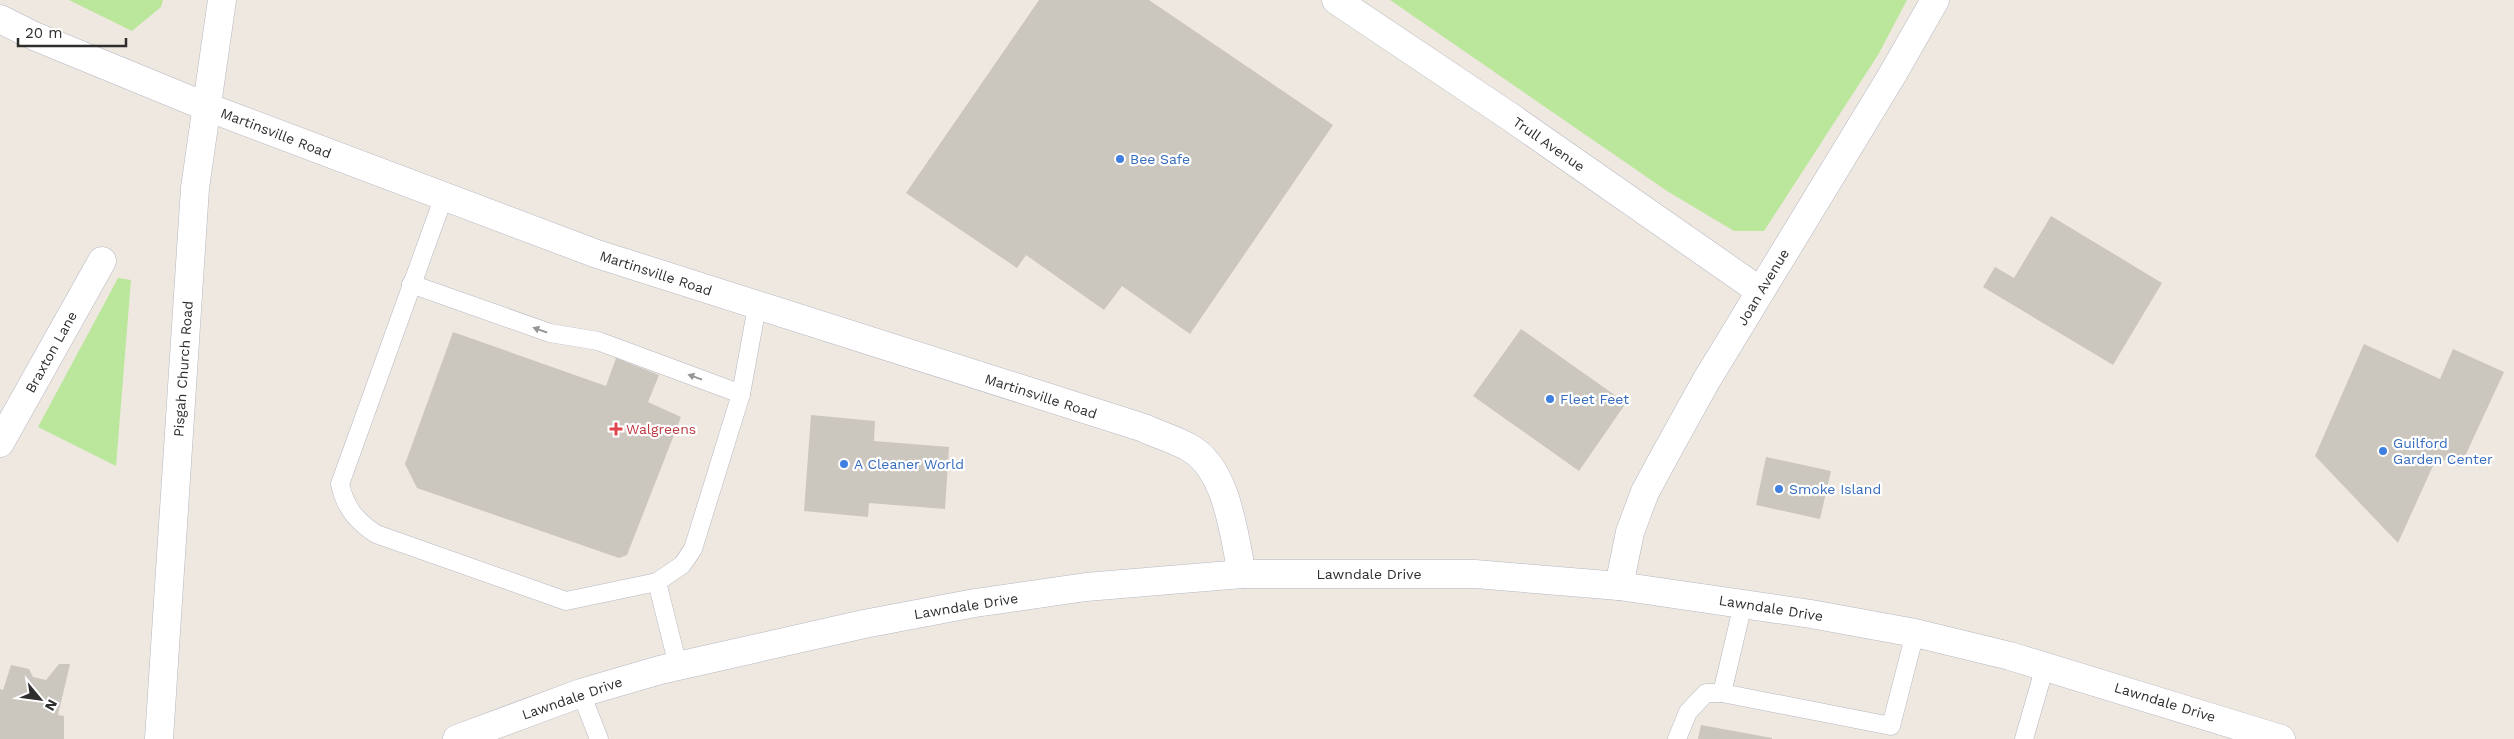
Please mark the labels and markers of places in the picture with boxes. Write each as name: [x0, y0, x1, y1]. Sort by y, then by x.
place label: Bee Safe: [1130, 151, 1190, 167]
marker: Bee Safe: [1114, 153, 1126, 165]
place label: Fleet Feet: [1560, 391, 1629, 407]
marker: Fleet Feet: [1544, 393, 1556, 405]
place label: Walgreens: [626, 421, 696, 437]
marker: Walgreens: [610, 423, 622, 435]
place label: Guilford Garden Center: [2393, 435, 2493, 467]
marker: Guilford Garden Center: [2377, 445, 2389, 457]
place label: A Cleaner World: [854, 456, 964, 472]
marker: A Cleaner World: [838, 458, 850, 470]
place label: Smoke Island: [1789, 481, 1881, 497]
marker: Smoke Island: [1773, 483, 1785, 495]

